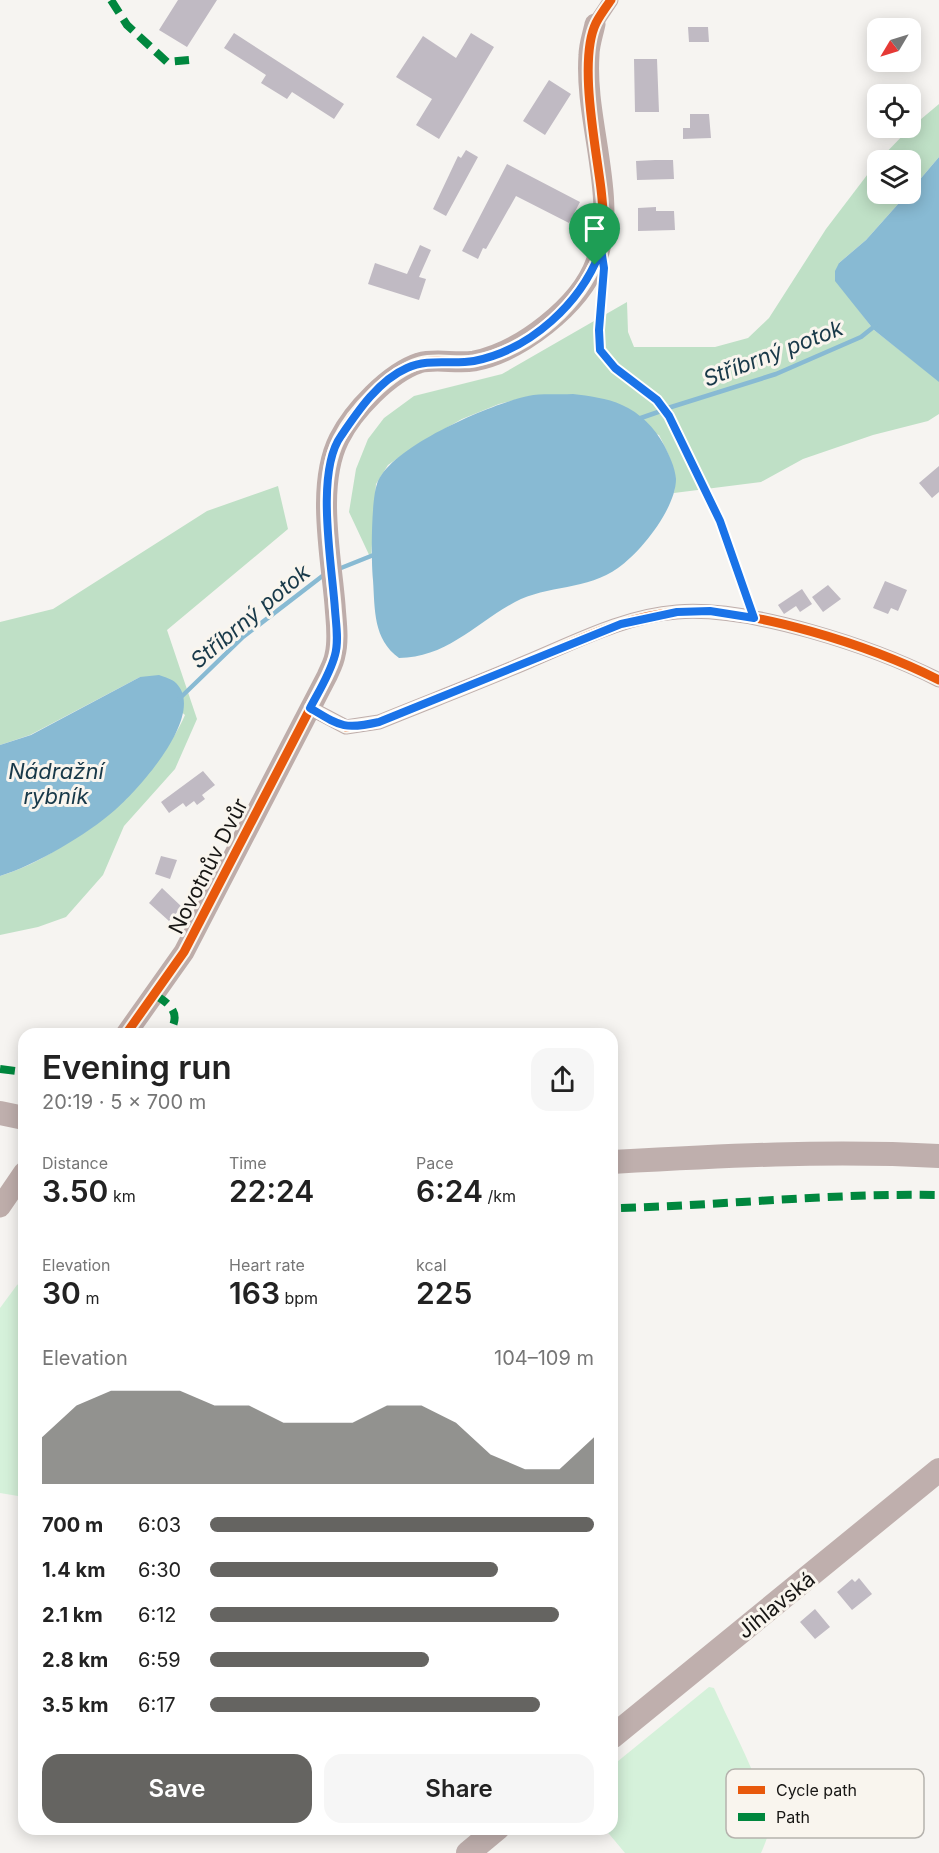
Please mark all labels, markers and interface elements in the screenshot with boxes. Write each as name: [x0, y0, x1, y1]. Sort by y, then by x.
north arrow: [867, 18, 921, 72]
map controls: [867, 18, 921, 204]
button: locate: [867, 84, 921, 138]
button: layers: [867, 150, 921, 204]
pin: [569, 203, 620, 265]
icon: arrive: [578, 212, 611, 245]
water label: Stříbrný potok: [699, 314, 847, 392]
water label: Stříbrný potok: [185, 558, 316, 673]
water label: Nádražní rybník: [8, 758, 106, 809]
street label: Novotnův Dvůr: [163, 794, 253, 938]
text: Evening run: [42, 1047, 232, 1087]
button: share: [531, 1048, 594, 1111]
text: 20:19 · 5 × 700 m: [42, 1090, 206, 1114]
text: Distance: [42, 1153, 108, 1173]
text: Time: [229, 1153, 267, 1173]
text: Pace: [416, 1153, 454, 1173]
text: 3.50: [42, 1173, 108, 1209]
text: 22:24: [229, 1173, 314, 1209]
text: 6:24: [416, 1173, 483, 1209]
text: km: [108, 1186, 136, 1206]
text: /km: [483, 1186, 516, 1206]
text: Elevation: [42, 1255, 111, 1275]
text: Heart rate: [229, 1255, 305, 1275]
text: kcal: [416, 1255, 447, 1275]
text: 30: [42, 1275, 81, 1311]
text: 163: [229, 1275, 280, 1311]
text: 225: [416, 1275, 472, 1311]
text: m: [81, 1288, 99, 1308]
text: bpm: [280, 1288, 318, 1308]
text: Elevation: [42, 1346, 128, 1370]
text: 104–109 m: [494, 1346, 594, 1370]
text: 700 m: [42, 1513, 103, 1537]
text: 6:03: [138, 1513, 181, 1537]
text: 1.4 km: [42, 1558, 105, 1582]
text: 6:30: [138, 1558, 181, 1582]
street label: Jihlavská: [732, 1566, 820, 1644]
text: 2.1 km: [42, 1603, 103, 1627]
text: 6:12: [138, 1603, 177, 1627]
text: 2.8 km: [42, 1648, 108, 1672]
text: 6:59: [138, 1648, 181, 1672]
text: 3.5 km: [42, 1693, 108, 1717]
text: 6:17: [138, 1693, 176, 1717]
button: Save: [42, 1754, 312, 1823]
button: Share: [324, 1754, 594, 1823]
legend: [726, 1769, 924, 1838]
text: Cycle path: [776, 1780, 857, 1800]
text: Path: [776, 1807, 810, 1827]

